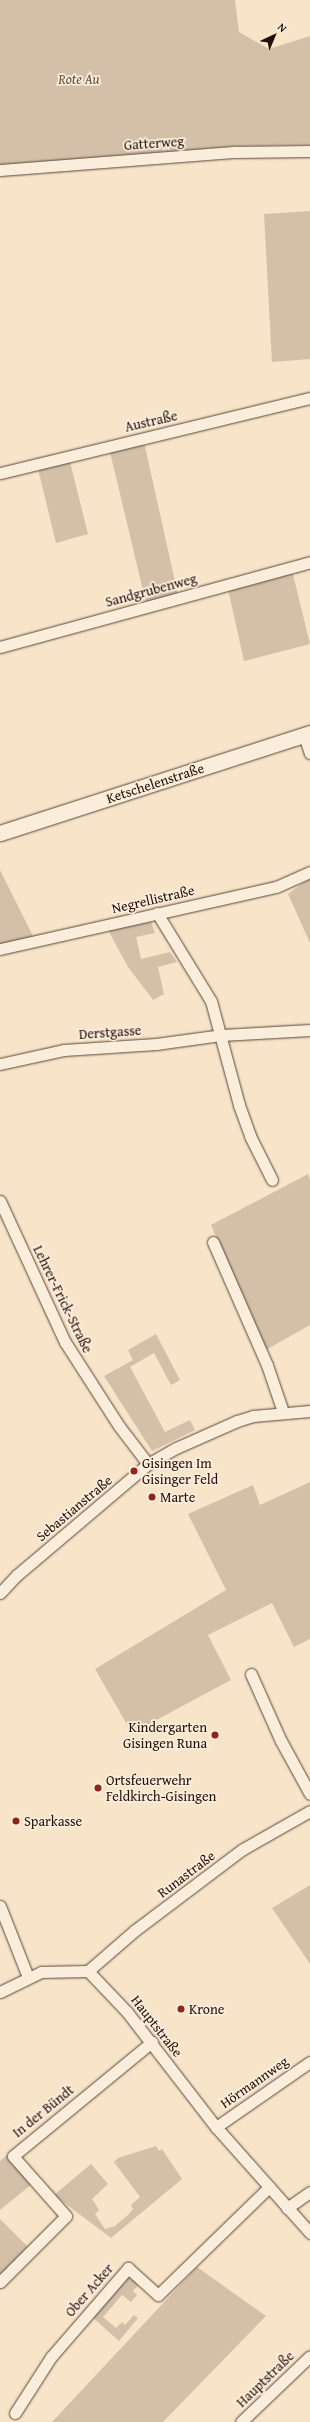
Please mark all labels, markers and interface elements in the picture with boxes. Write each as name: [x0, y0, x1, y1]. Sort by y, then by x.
north arrow: [254, 16, 294, 56]
text: N: [274, 19, 291, 36]
park label: Rote Au: [58, 71, 100, 87]
street label: Gatterweg: [123, 133, 185, 153]
street label: Austraße: [123, 407, 179, 435]
street label: Sandgrubenweg: [103, 570, 199, 610]
street label: Ketschelenstraße: [104, 759, 206, 807]
street label: Negrellistraße: [110, 881, 196, 917]
street label: Derstgasse: [78, 1021, 142, 1043]
street label: Lehrer-Frick-Straße: [30, 1243, 96, 1355]
place label: Gisingen Im Gisinger Feld: [142, 1455, 218, 1488]
marker: Gisingen Im Gisinger Feld: [129, 1466, 139, 1476]
street label: Sebastianstraße: [33, 1471, 115, 1545]
place label: Marte: [160, 1489, 195, 1505]
marker: Marte: [147, 1492, 157, 1502]
place label: Kindergarten Gisingen Runa: [123, 1719, 207, 1752]
marker: Kindergarten Gisingen Runa: [210, 1730, 220, 1740]
place label: Ortsfeuerwehr Feldkirch-Gisingen: [106, 1772, 216, 1804]
marker: Ortsfeuerwehr Feldkirch-Gisingen: [93, 1783, 103, 1793]
place label: Sparkasse: [24, 1813, 82, 1829]
marker: Sparkasse: [11, 1816, 21, 1826]
street label: Runastraße: [154, 1847, 218, 1901]
street label: Hauptstraße: [128, 1992, 186, 2060]
place label: Krone: [189, 2001, 224, 2017]
marker: Krone: [176, 2004, 186, 2014]
street label: Hörmannweg: [217, 2052, 291, 2112]
street label: In der Bündt: [9, 2081, 77, 2141]
street label: Ober Acker: [61, 2260, 117, 2320]
street label: Hauptstraße: [233, 2347, 297, 2411]

